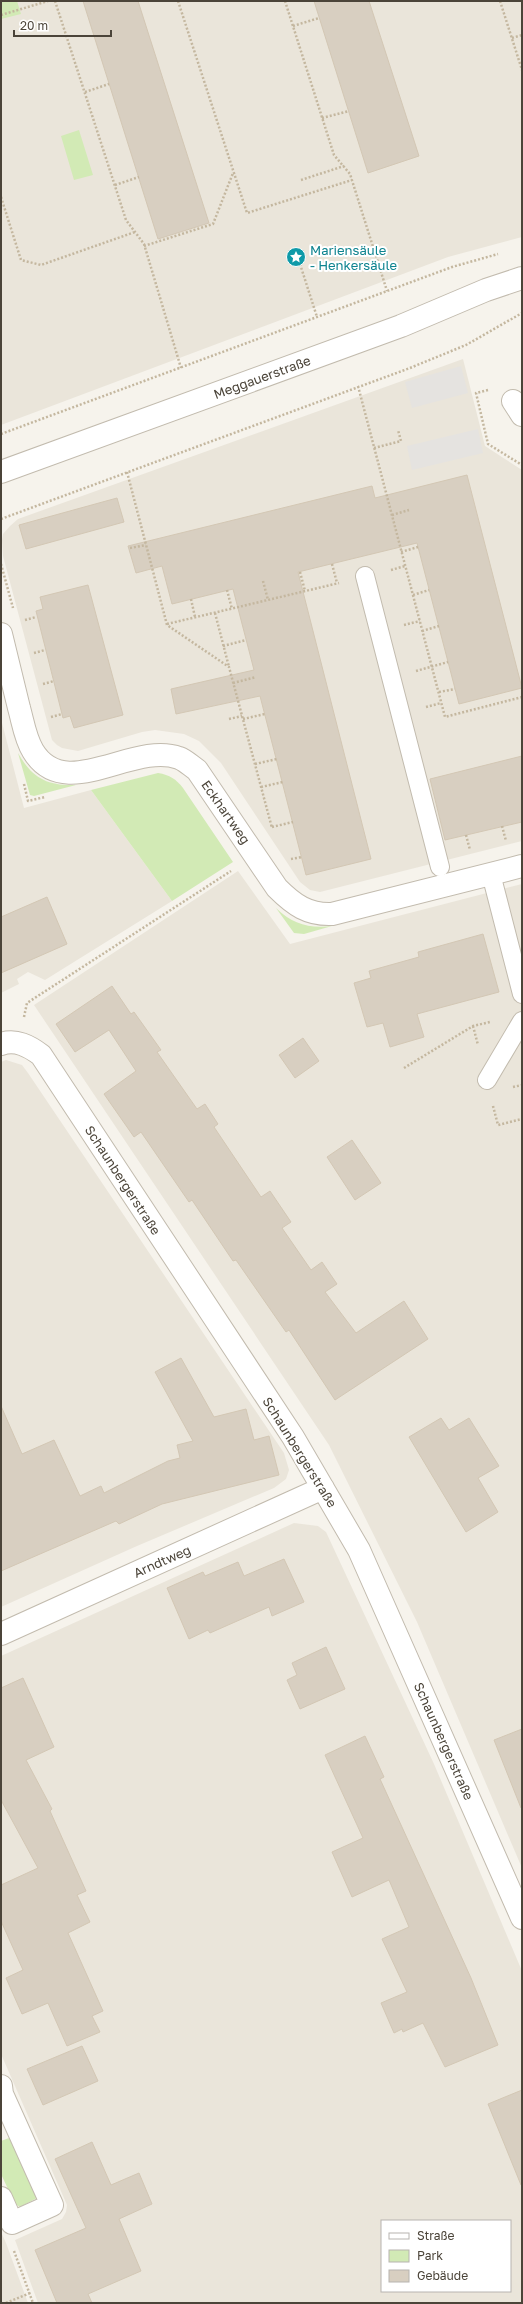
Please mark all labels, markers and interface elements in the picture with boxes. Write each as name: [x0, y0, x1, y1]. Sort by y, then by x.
scale bar: [14, 12, 111, 38]
text: 20 m: [20, 18, 48, 33]
place label: Mariensäule - Henkersäule: [310, 242, 397, 273]
place icon: Mariensäule - Henkersäule: [285, 246, 307, 268]
street label: Meggauerstraße: [211, 352, 313, 402]
street label: Eckhartweg: [198, 777, 254, 847]
street label: Schaunbergerstraße: [82, 1122, 164, 1238]
street label: Schaunbergerstraße: [260, 1394, 340, 1510]
street label: Arndtweg: [131, 1541, 193, 1581]
street label: Schaunbergerstraße: [411, 1680, 477, 1802]
legend: [381, 2220, 511, 2292]
text: Straße: [417, 2228, 455, 2243]
text: Park: [417, 2248, 443, 2263]
text: Gebäude: [417, 2268, 468, 2283]

